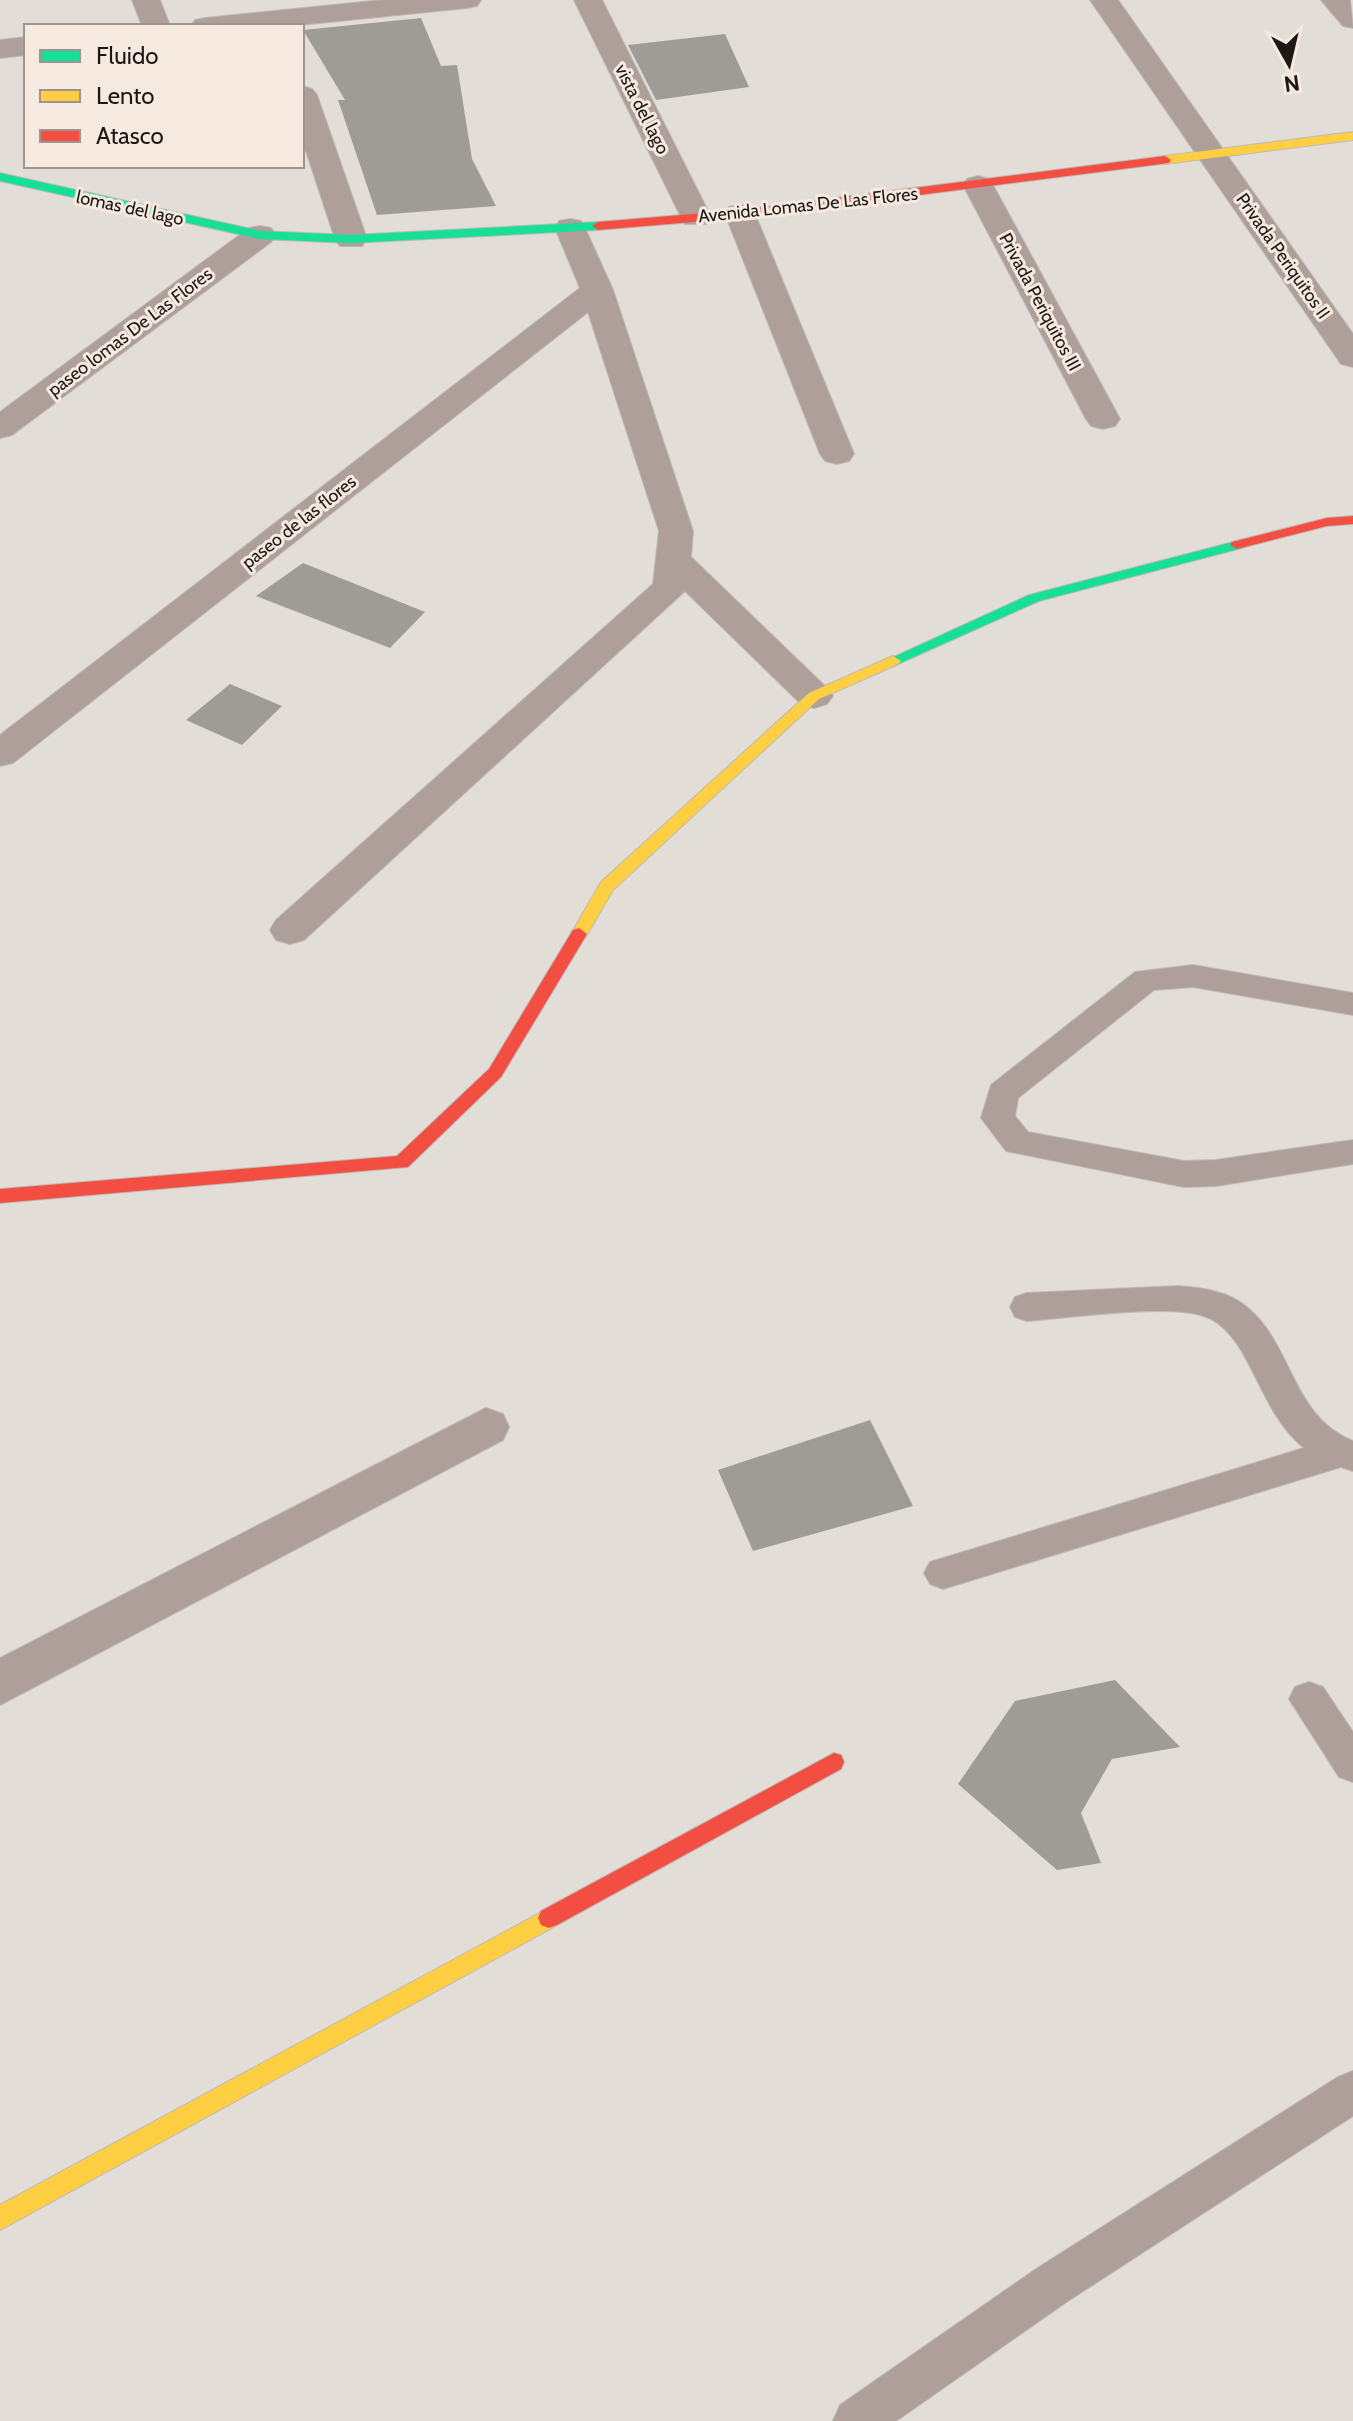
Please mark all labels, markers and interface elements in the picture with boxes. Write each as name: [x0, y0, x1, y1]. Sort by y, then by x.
legend: [24, 24, 304, 168]
north arrow: [1249, 24, 1329, 104]
text: Fluido: [96, 41, 158, 70]
street label: vista del lago: [610, 60, 674, 158]
text: N: [1282, 69, 1301, 98]
text: Lento: [96, 81, 155, 110]
text: Atasco: [96, 121, 164, 150]
street label: Avenida Lomas De Las Flores: [697, 183, 919, 227]
street label: lomas del lago: [74, 186, 186, 230]
street label: Privada Periquitos II: [1231, 189, 1335, 323]
street label: Privada Periquitos III: [994, 229, 1086, 375]
street label: paseo lomas De Las Flores: [43, 263, 217, 401]
street label: paseo de las flores: [237, 471, 361, 573]

